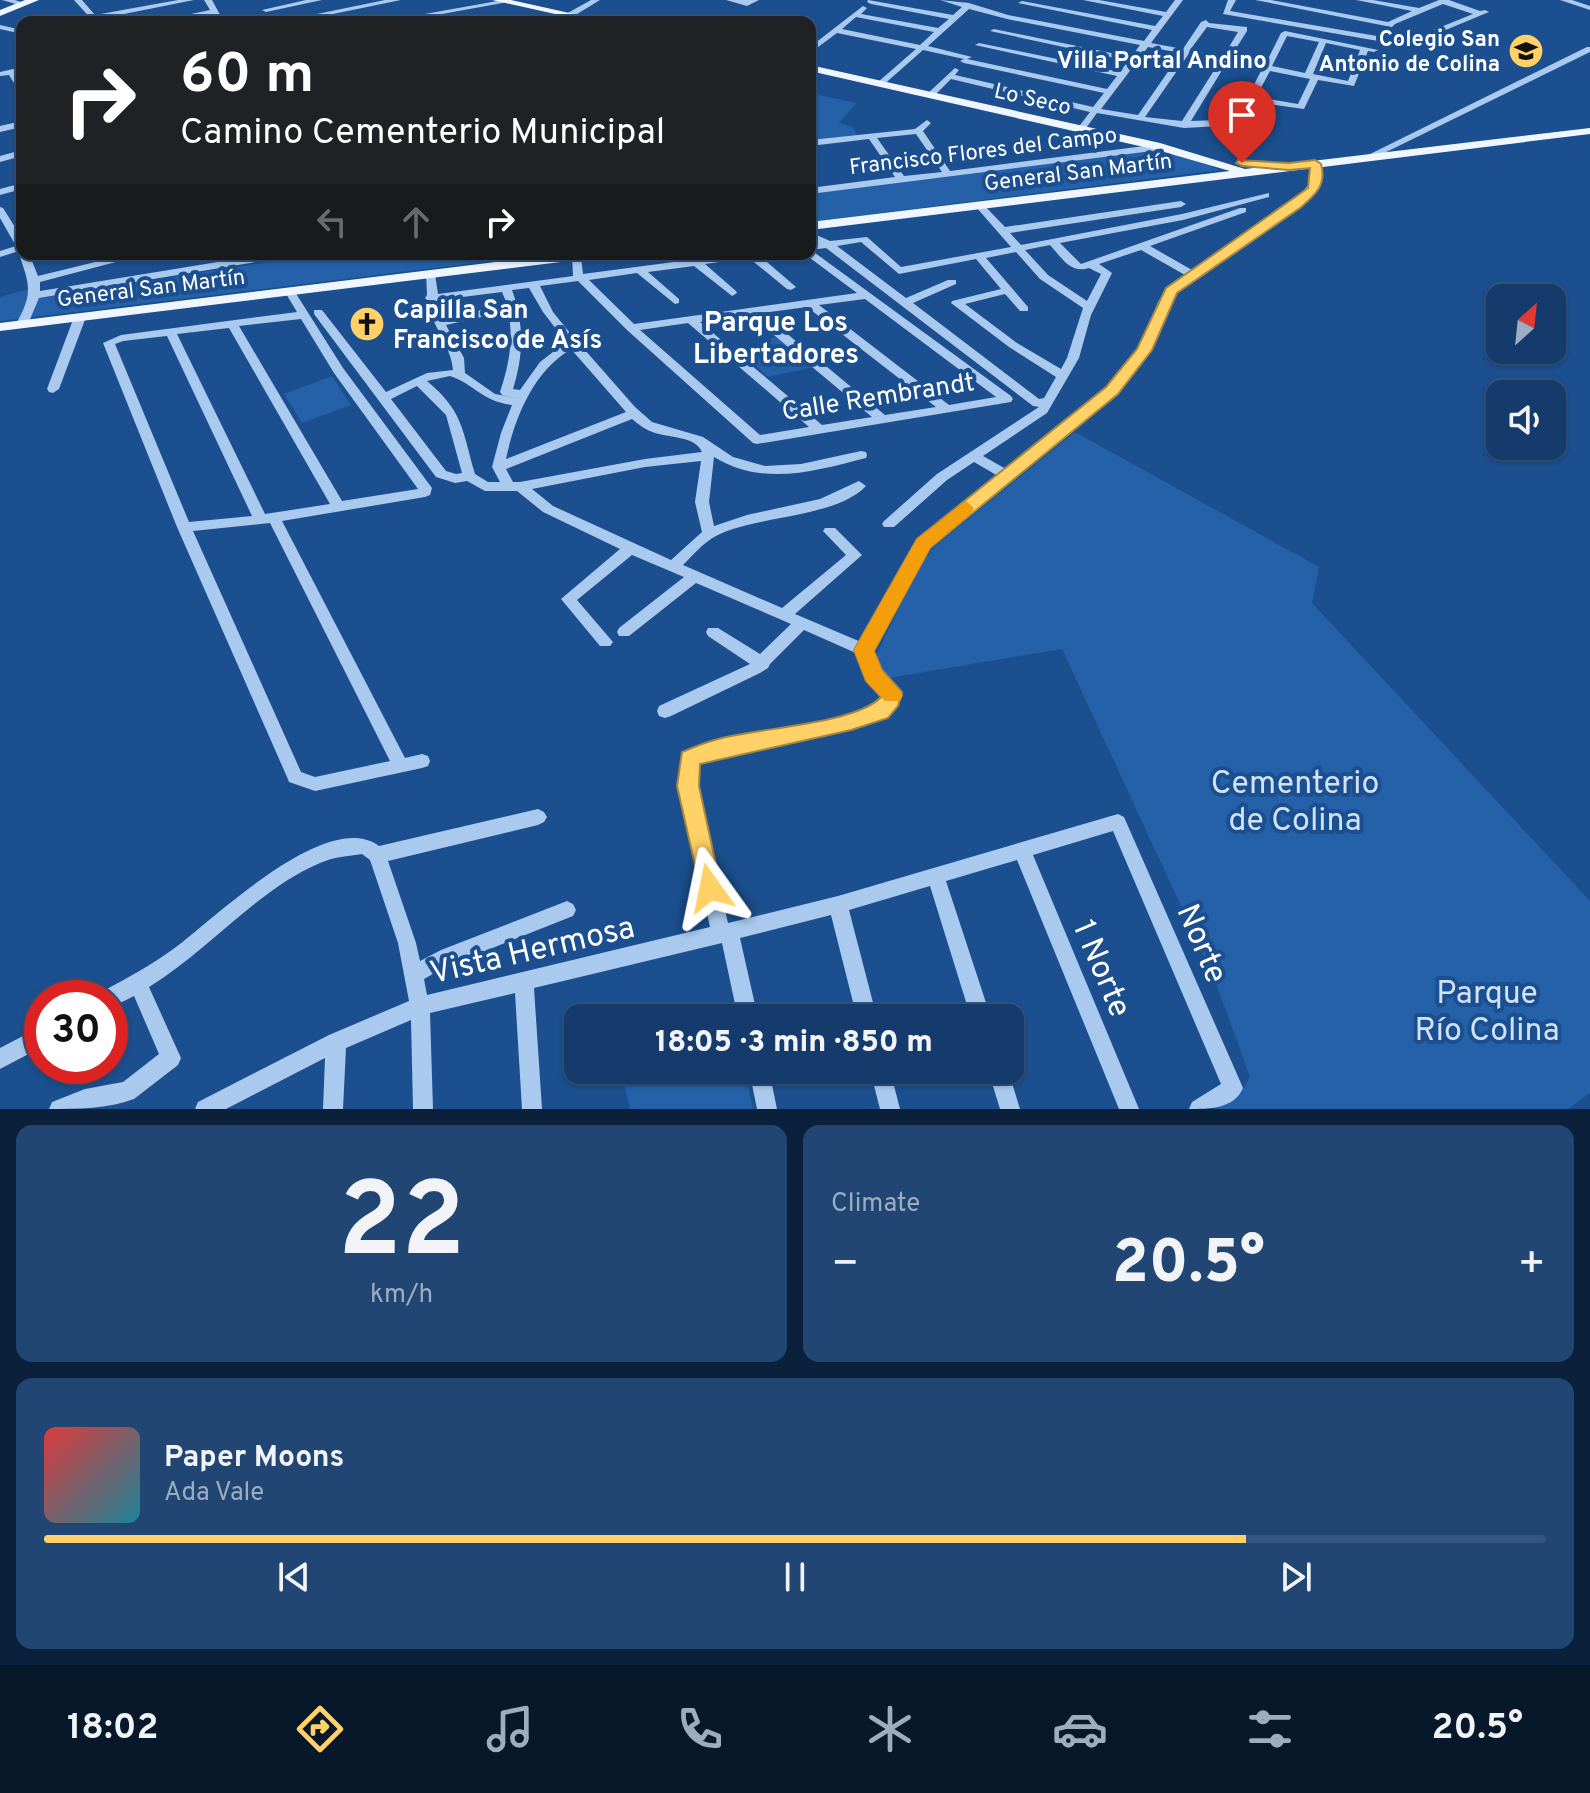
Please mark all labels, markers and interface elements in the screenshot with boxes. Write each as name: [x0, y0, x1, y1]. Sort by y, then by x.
place label: Colegio San Antonio de Colina: [1319, 27, 1500, 79]
school or university icon: Colegio San Antonio de Colina: [1507, 32, 1545, 70]
text: 60 m: [180, 42, 314, 112]
district label: Villa Portal Andino: [1057, 47, 1267, 77]
icon: right: [48, 48, 152, 152]
street label: Lo Seco: [991, 78, 1074, 122]
pin: [1208, 81, 1276, 163]
icon: arrive: [1220, 93, 1264, 137]
text: Camino Cementerio Municipal: [180, 111, 665, 157]
street label: Francisco Flores del Campo: [848, 123, 1119, 182]
street label: General San Martín: [983, 149, 1174, 198]
icon: left: [310, 200, 354, 244]
icon: ahead: [394, 200, 438, 244]
icon: right: [478, 200, 522, 244]
street label: General San Martín: [56, 265, 247, 314]
north arrow: [1486, 284, 1566, 364]
map controls: [1486, 284, 1566, 460]
place label: Capilla San Francisco de Asís: [393, 295, 602, 358]
church icon: Capilla San Francisco de Asís: [348, 305, 386, 343]
district label: Parque Los Libertadores: [693, 306, 859, 374]
street label: Calle Rembrandt: [780, 367, 977, 430]
button: sound: [1486, 380, 1566, 460]
park label: Cementerio de Colina: [1211, 765, 1379, 842]
position arrow: [668, 846, 752, 930]
street label: Norte: [1166, 898, 1235, 990]
street label: Vista Hermosa: [426, 909, 639, 995]
street label: 1 Norte: [1062, 915, 1139, 1024]
park label: Parque Río Colina: [1414, 975, 1560, 1052]
speed limit sign: 30: [24, 980, 128, 1084]
text: 18:05 · 3 min · 850 m: [655, 1025, 933, 1062]
text: 22: [338, 1161, 465, 1293]
text: Climate: [831, 1188, 920, 1221]
text: 20.5°: [1112, 1228, 1265, 1304]
text: −: [831, 1238, 859, 1294]
text: +: [1518, 1238, 1546, 1294]
text: km/h: [370, 1279, 433, 1312]
text: Paper Moons: [164, 1440, 344, 1477]
text: Ada Vale: [164, 1477, 264, 1510]
icon: previous: [272, 1555, 316, 1599]
icon: pause: [773, 1555, 817, 1599]
icon: next: [1274, 1555, 1318, 1599]
icon: directions: [292, 1701, 348, 1757]
icon: music: [482, 1701, 538, 1757]
icon: phone: [672, 1701, 728, 1757]
icon: climate: [862, 1701, 918, 1757]
icon: car: [1052, 1701, 1108, 1757]
icon: filters: [1242, 1701, 1298, 1757]
text: 18:02: [67, 1706, 158, 1752]
text: 20.5°: [1432, 1706, 1523, 1752]

